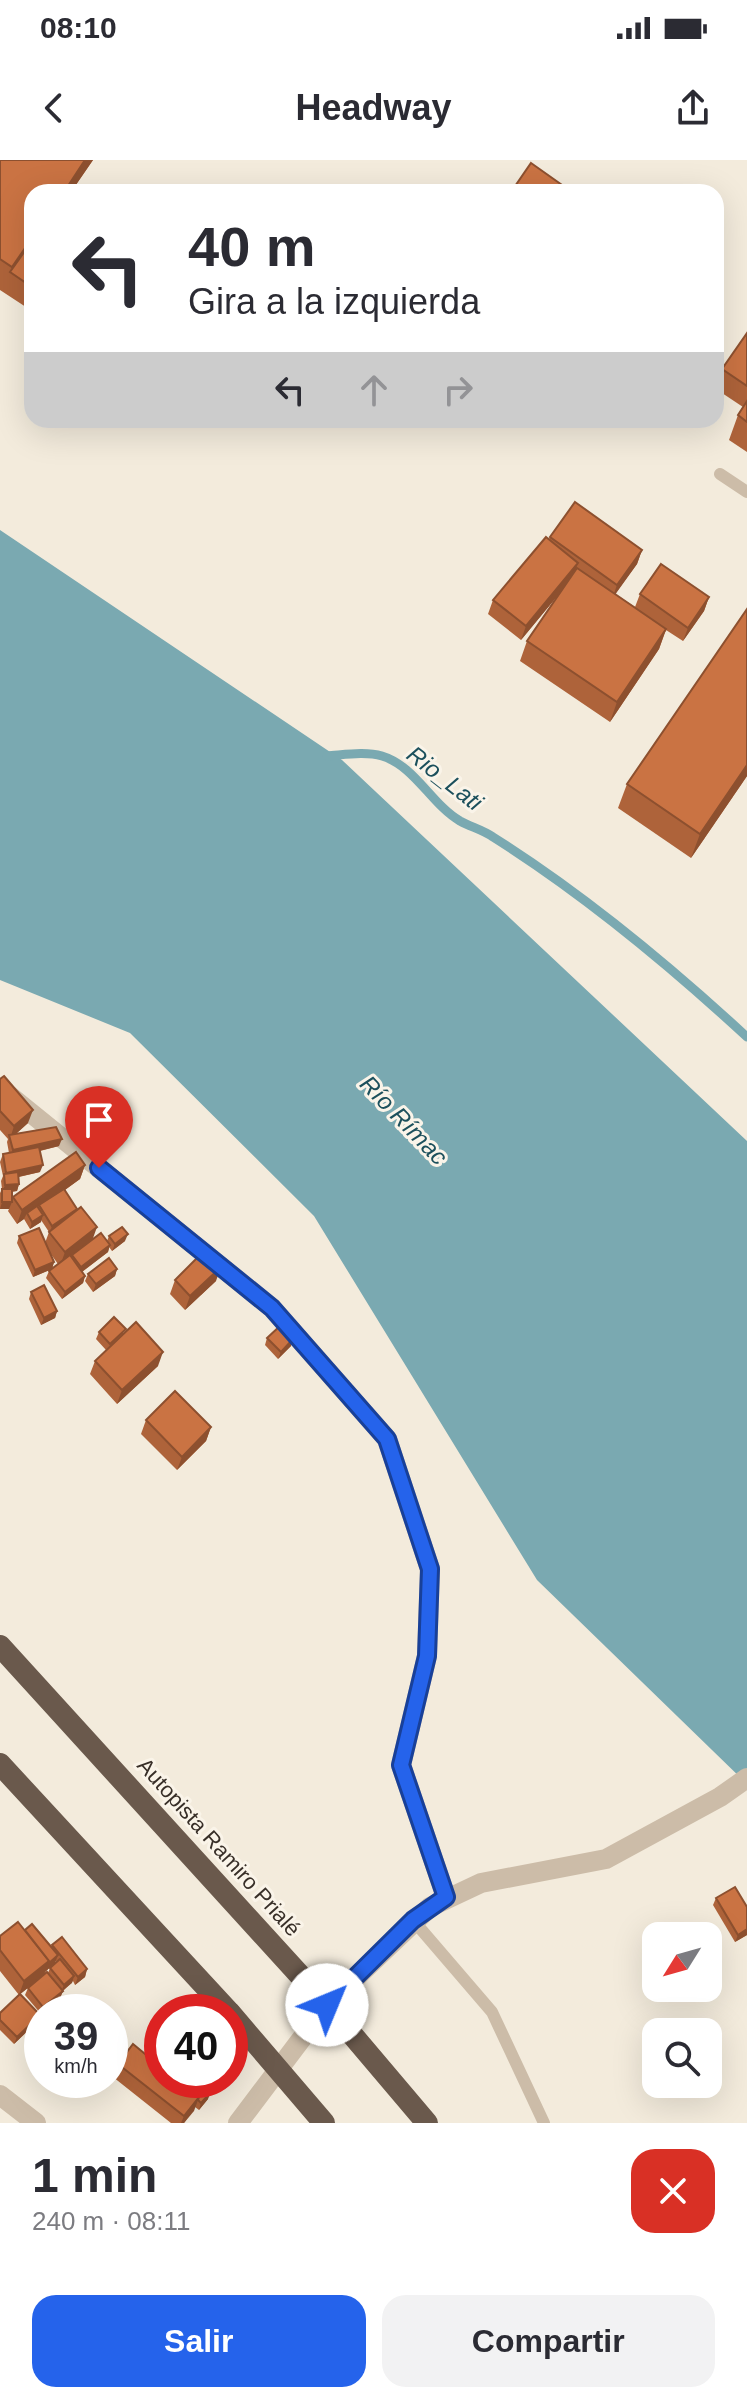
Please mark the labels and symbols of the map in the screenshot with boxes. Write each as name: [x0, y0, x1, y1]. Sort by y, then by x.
water label: Rio_Lati: [402, 740, 489, 816]
water label: Río Rímac: [355, 1070, 453, 1170]
pin: [65, 1086, 133, 1168]
street label: Autopista Ramiro Prialé: [132, 1753, 306, 1941]
north arrow: [642, 1922, 722, 2002]
position arrow: [285, 1963, 369, 2047]
speed limit sign: 40: [144, 1994, 248, 2098]

